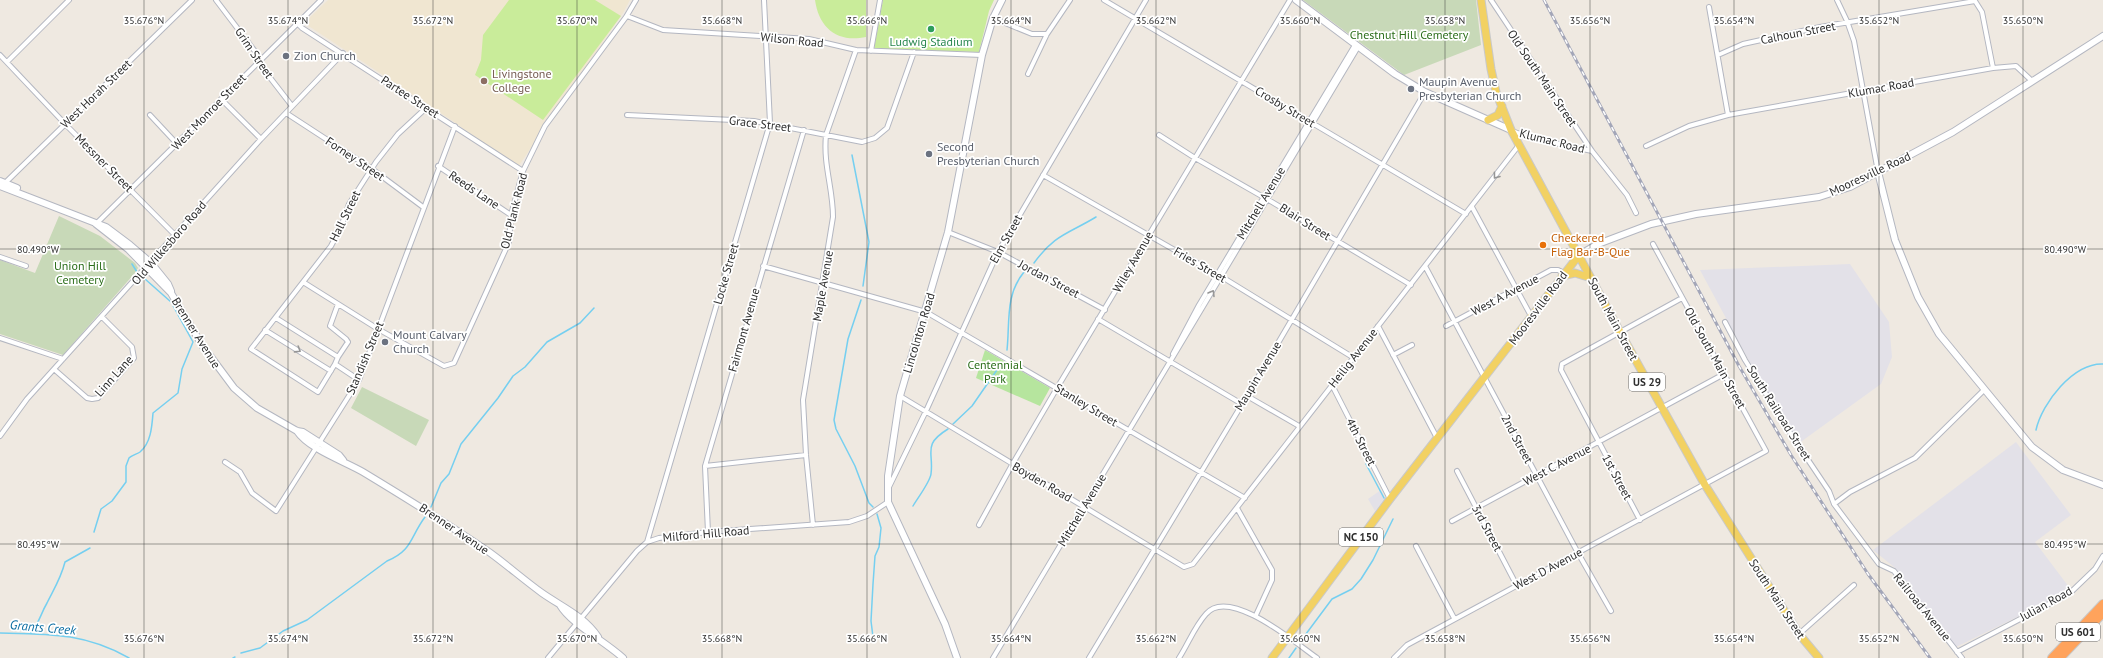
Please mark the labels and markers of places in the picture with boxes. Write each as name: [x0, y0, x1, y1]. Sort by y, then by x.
marker: Ludwig Stadium: [926, 24, 936, 34]
place label: Ludwig Stadium: [890, 34, 972, 49]
place label: Zion Church: [294, 48, 356, 63]
marker: Zion Church: [281, 51, 291, 61]
place label: Livingstone College: [492, 66, 552, 95]
place label: Maupin Avenue Presbyterian Church: [1419, 74, 1521, 103]
marker: Livingstone College: [479, 76, 489, 86]
marker: Maupin Avenue Presbyterian Church: [1406, 84, 1416, 94]
place label: Second Presbyterian Church: [937, 139, 1039, 168]
marker: Second Presbyterian Church: [924, 149, 934, 159]
place label: Checkered Flag Bar-B-Que: [1551, 230, 1630, 259]
marker: Checkered Flag Bar-B-Que: [1538, 240, 1548, 250]
place label: Mount Calvary Church: [393, 327, 467, 356]
marker: Mount Calvary Church: [380, 337, 390, 347]

